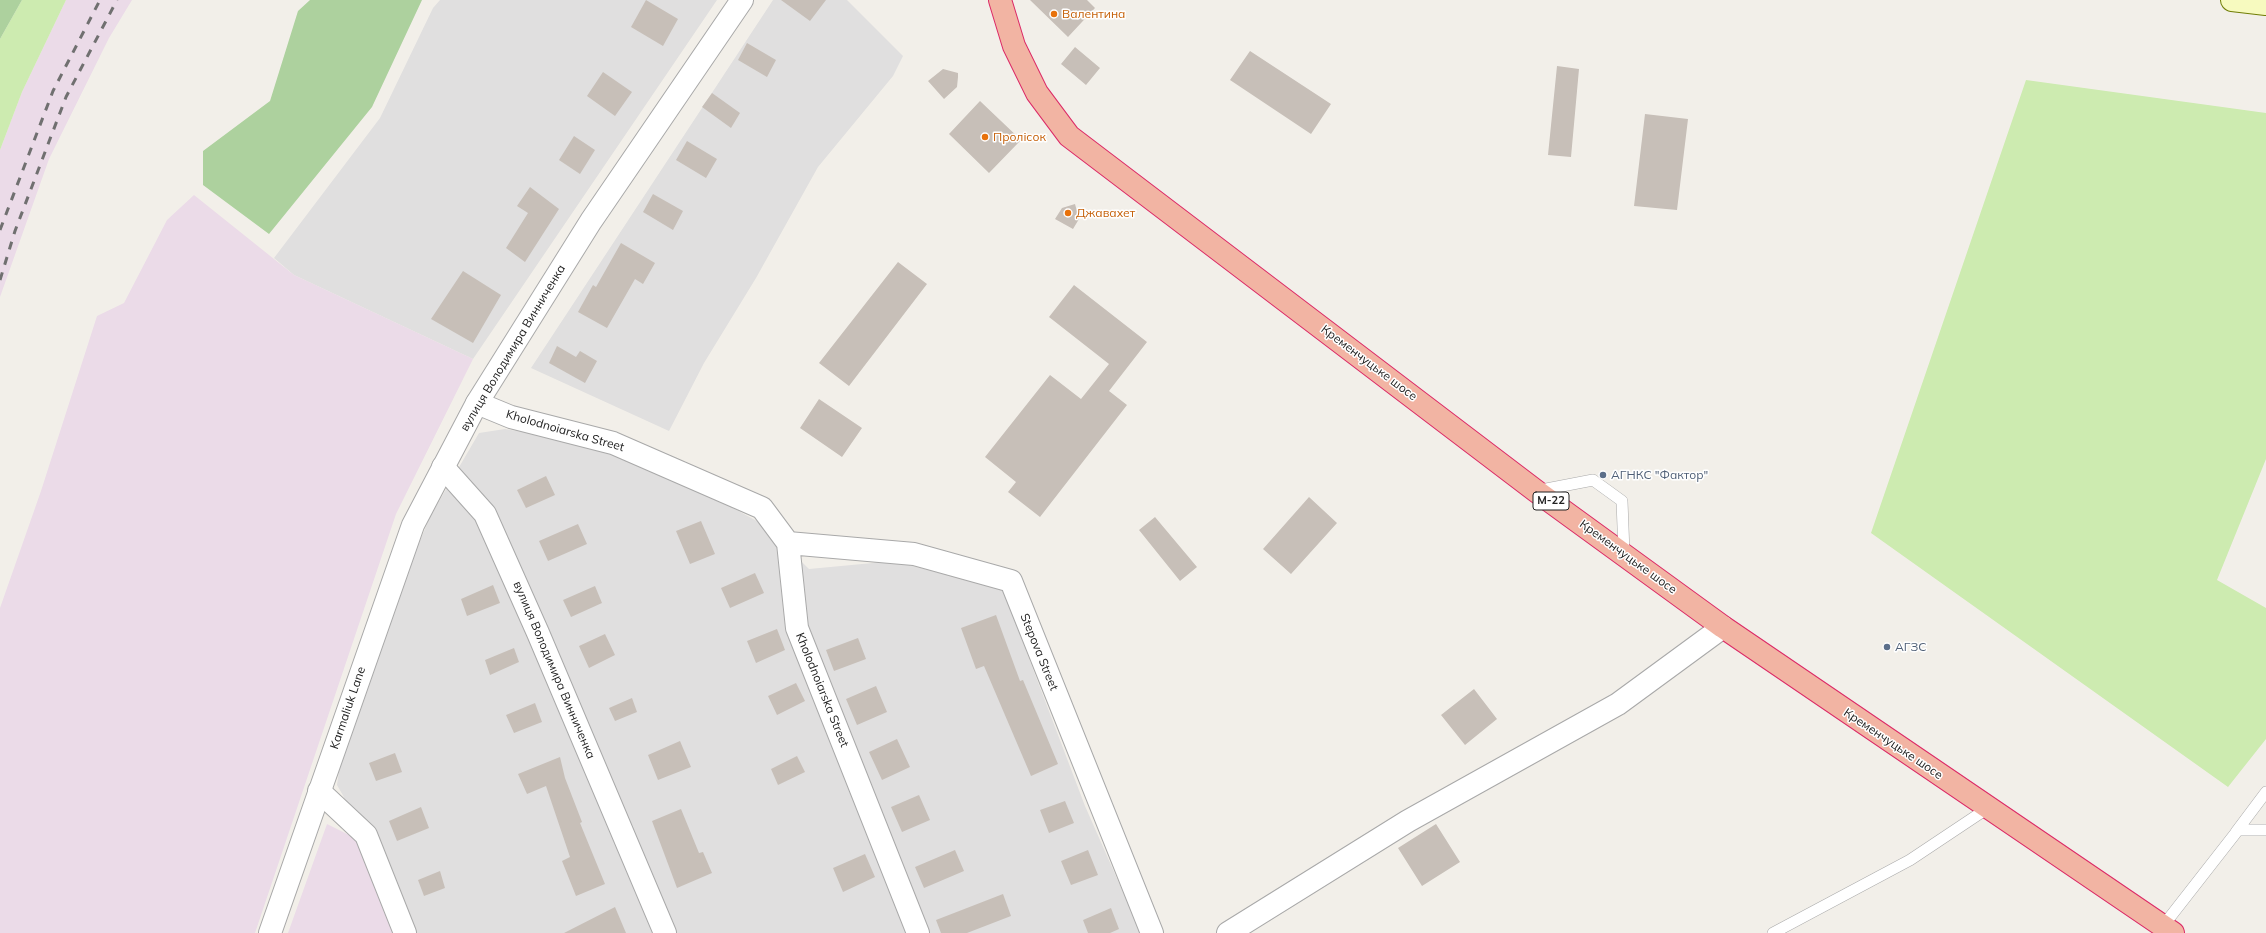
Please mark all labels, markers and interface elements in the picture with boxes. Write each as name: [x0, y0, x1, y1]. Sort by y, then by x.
place label: Валентина: [1062, 7, 1125, 21]
marker: Валентина: [1049, 9, 1059, 19]
place label: Пролісок: [993, 130, 1046, 144]
marker: Пролісок: [980, 132, 990, 142]
place label: Джавахет: [1076, 206, 1135, 220]
marker: Джавахет: [1063, 208, 1073, 218]
street label: вулиця Володимира Винниченка: [457, 262, 569, 434]
street label: Кременчуцьке шосе: [1318, 322, 1420, 404]
street label: Kholodnoiarska Street: [504, 407, 626, 455]
place label: АГНКС "Фактор": [1611, 468, 1708, 482]
marker: АГНКС "Фактор": [1598, 470, 1608, 480]
road number: М-22: [1533, 492, 1569, 510]
street label: Кременчуцьке шосе: [1577, 517, 1679, 597]
street label: вулиця Володимира Винниченка: [510, 579, 598, 761]
street label: Stepova Street: [1017, 611, 1061, 693]
street label: Kholodnoiarska Street: [792, 631, 852, 749]
place label: АГЗС: [1895, 640, 1927, 654]
marker: АГЗС: [1882, 642, 1892, 652]
street label: Karmaliuk Lane: [327, 665, 369, 751]
street label: Кременчуцьке шосе: [1841, 705, 1945, 783]

